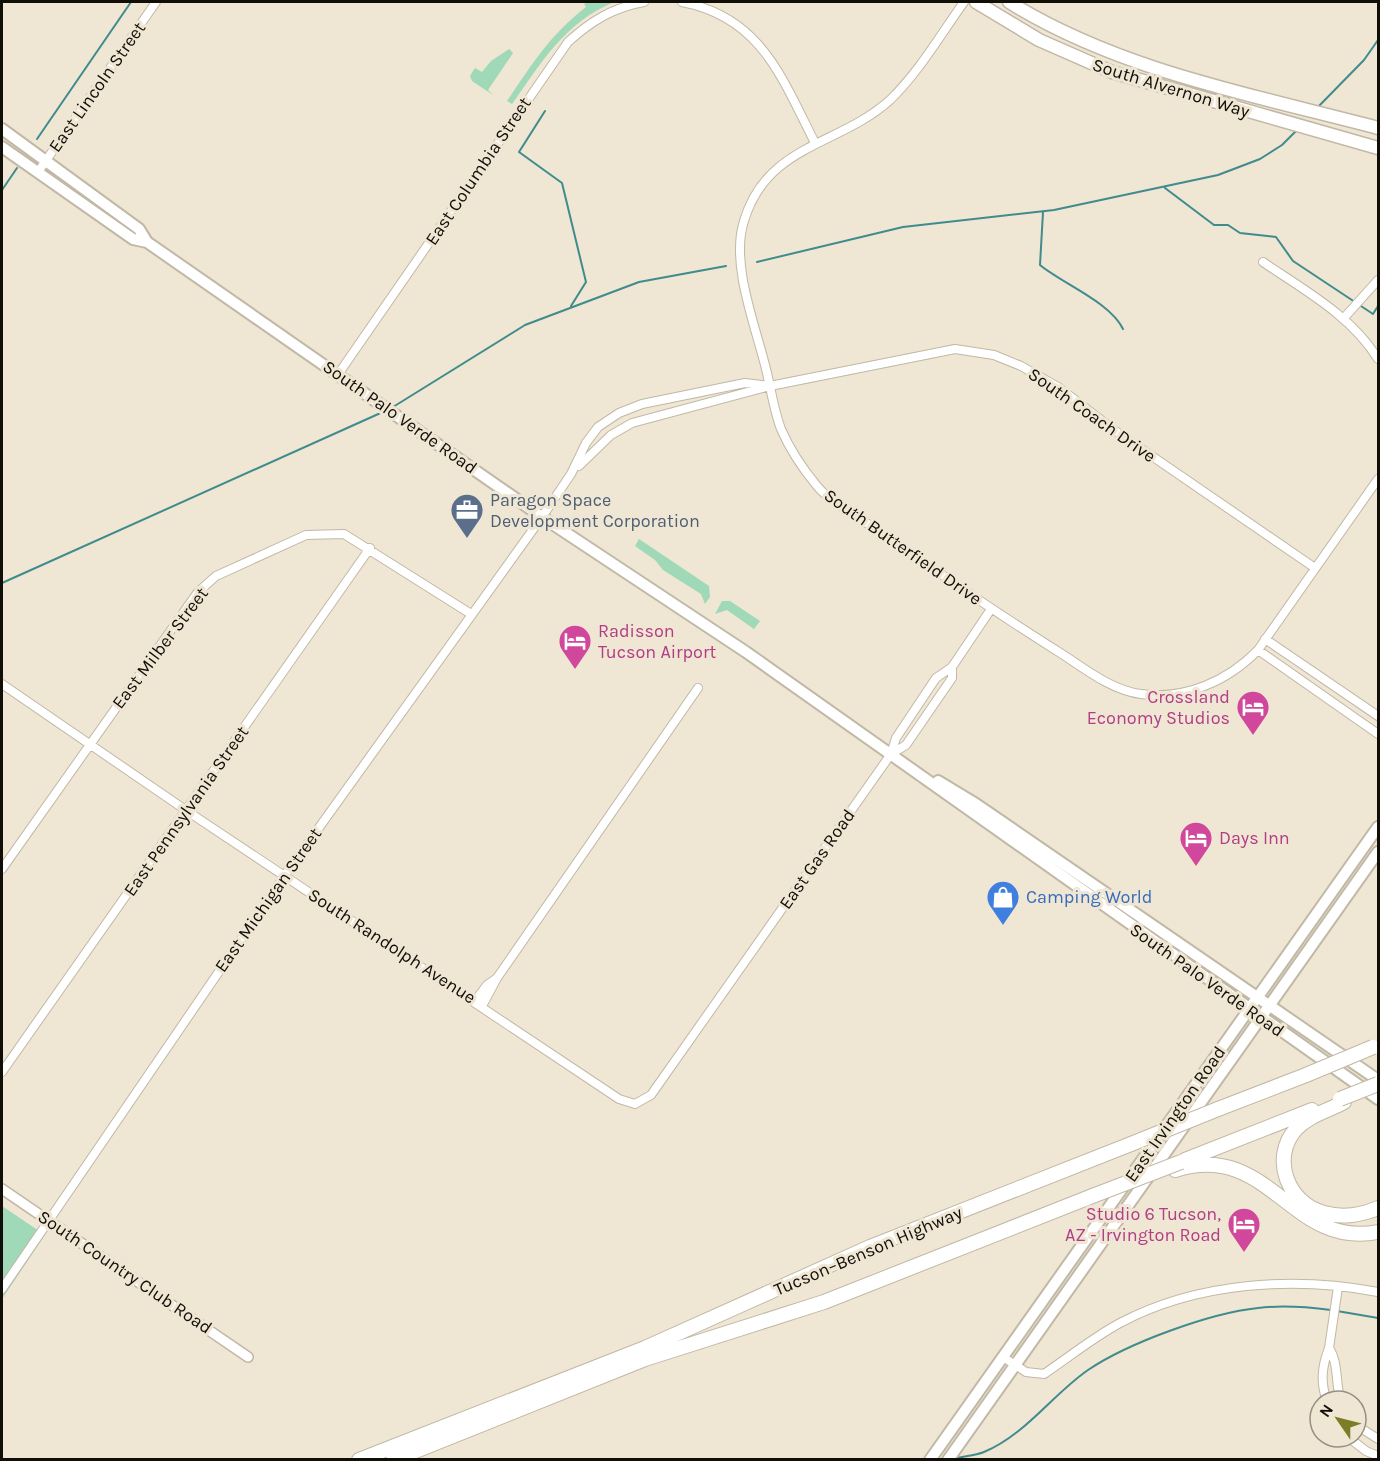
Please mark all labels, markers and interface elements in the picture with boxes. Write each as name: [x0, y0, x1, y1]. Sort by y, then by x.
street label: East Lincoln Street: [44, 17, 150, 156]
street label: South Alvernon Way: [1090, 54, 1253, 123]
street label: East Columbia Street: [420, 93, 536, 249]
street label: South Palo Verde Road: [319, 355, 481, 479]
street label: South Coach Drive: [1024, 363, 1160, 467]
street label: South Butterfield Drive: [820, 484, 986, 610]
place label: Paragon Space Development Corporation: [490, 489, 700, 532]
office icon: Paragon Space Development Corporation: [449, 492, 485, 539]
street label: East Milber Street: [107, 583, 213, 713]
place label: Radisson Tucson Airport: [598, 620, 716, 663]
hotel icon: Radisson Tucson Airport: [557, 623, 593, 670]
place label: Crossland Economy Studios: [1087, 686, 1230, 729]
hotel icon: Crossland Economy Studios: [1235, 689, 1271, 736]
street label: East Pennsylvania Street: [119, 721, 253, 900]
street label: East Gas Road: [774, 805, 860, 913]
hotel icon: Days Inn: [1178, 820, 1214, 867]
street label: East Michigan Street: [210, 823, 326, 976]
place label: Days Inn: [1219, 827, 1290, 849]
shop icon: Camping World: [985, 879, 1021, 926]
street label: South Randolph Avenue: [304, 883, 480, 1009]
place label: Camping World: [1026, 886, 1153, 908]
street label: South Palo Verde Road: [1126, 918, 1288, 1042]
street label: East Irvington Road: [1120, 1042, 1230, 1186]
street label: Tucson–Benson Highway: [771, 1201, 966, 1301]
place label: Studio 6 Tucson, AZ - Irvington Road: [1065, 1203, 1221, 1246]
street label: South Country Club Road: [34, 1205, 216, 1339]
hotel icon: Studio 6 Tucson, AZ - Irvington Road: [1226, 1206, 1262, 1253]
north arrow: [1308, 1389, 1368, 1449]
text: N: [1315, 1401, 1337, 1421]

